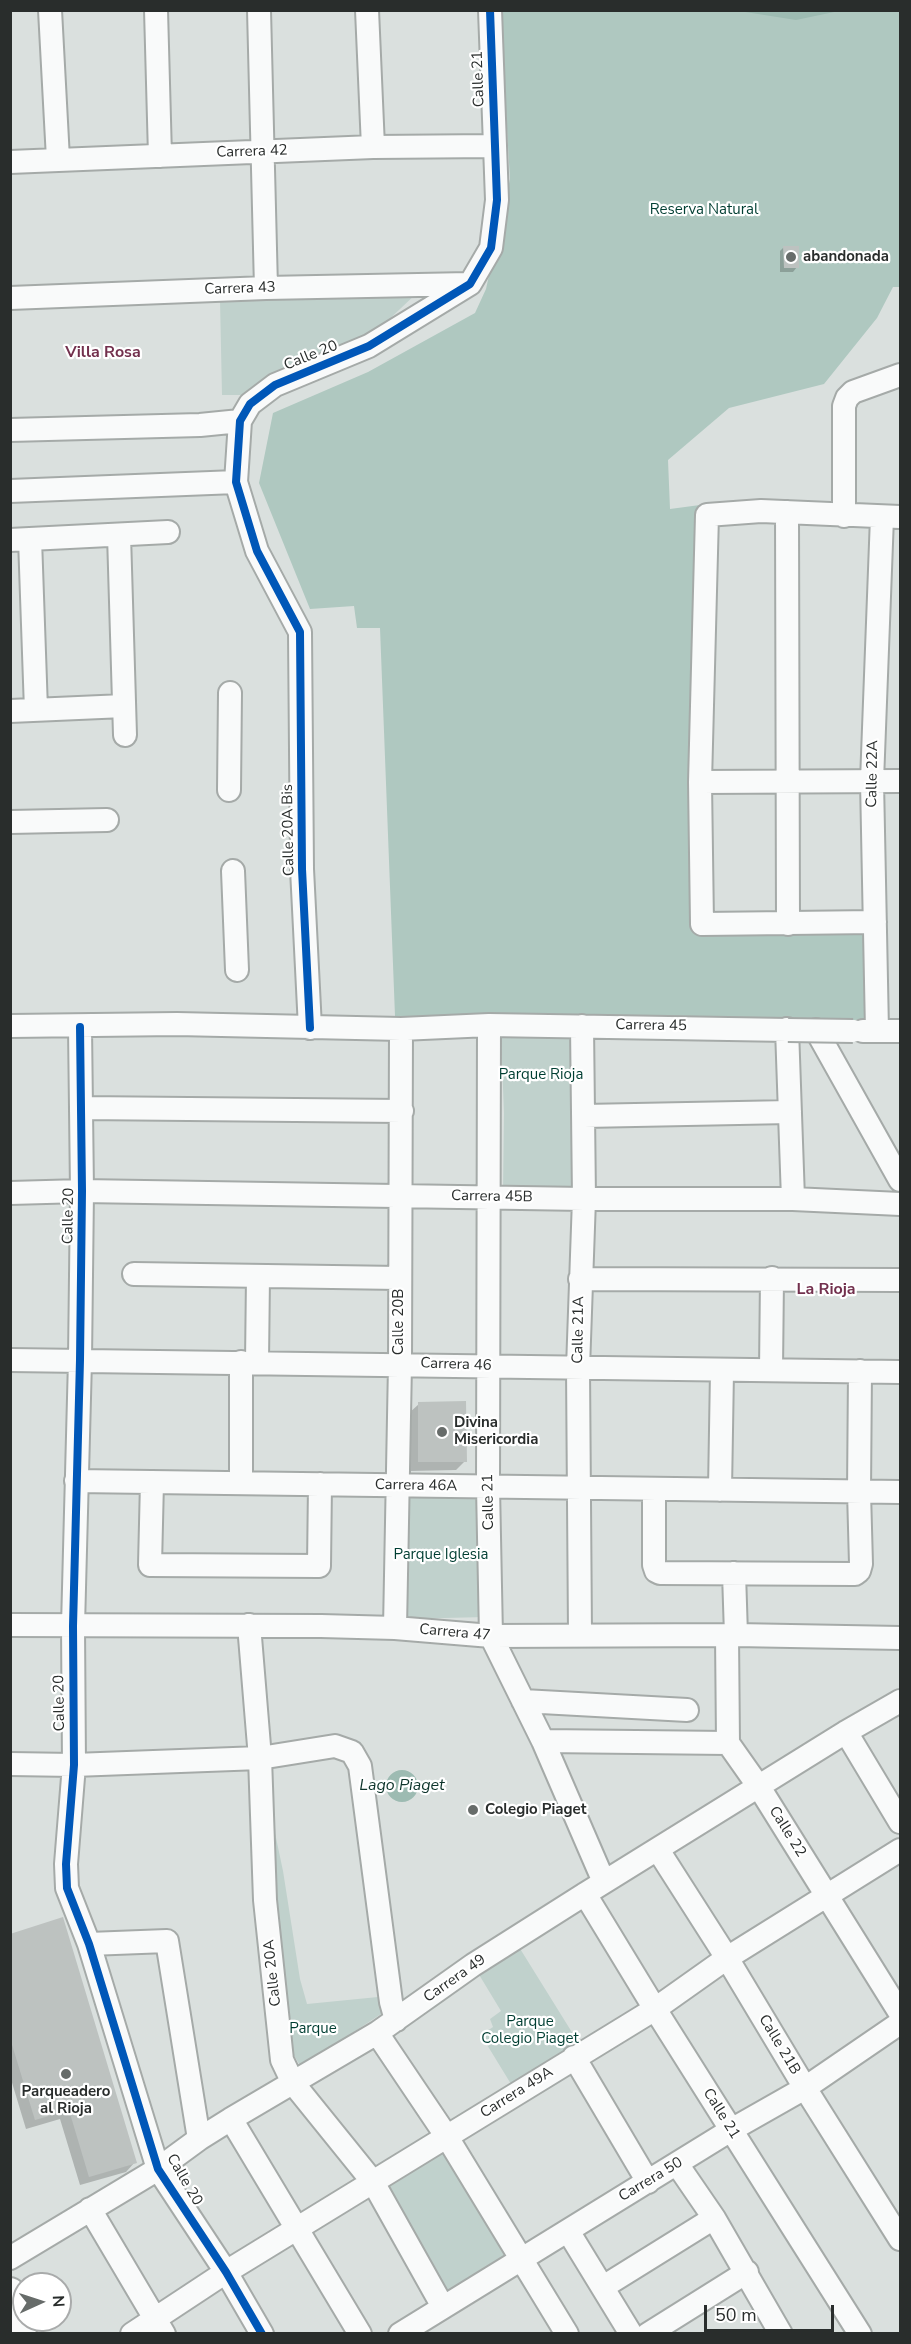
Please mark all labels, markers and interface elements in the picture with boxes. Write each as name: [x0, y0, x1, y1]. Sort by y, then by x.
street label: Calle 21: [469, 50, 489, 108]
street label: Carrera 42: [216, 142, 288, 162]
park label: Reserva Natural: [650, 201, 758, 219]
place label: abandonada: [803, 248, 889, 266]
marker: abandonada: [784, 250, 798, 264]
street label: Carrera 43: [204, 279, 276, 299]
street label: Calle 20: [281, 337, 341, 375]
district label: Villa Rosa: [65, 343, 141, 363]
street label: Calle 22A: [863, 740, 883, 808]
street label: Calle 20A Bis: [279, 784, 299, 876]
street label: Carrera 45: [615, 1016, 687, 1036]
park label: Parque Rioja: [499, 1066, 583, 1084]
street label: Carrera 45B: [451, 1187, 533, 1207]
street label: Calle 20: [60, 1188, 78, 1244]
district label: La Rioja: [796, 1280, 856, 1300]
street label: Calle 20B: [390, 1289, 408, 1355]
street label: Calle 21A: [569, 1296, 589, 1364]
street label: Carrera 46: [420, 1355, 492, 1375]
place label: Divina Misericordia: [454, 1414, 538, 1449]
marker: Divina Misericordia: [435, 1425, 449, 1439]
street label: Calle 21: [480, 1474, 498, 1530]
street label: Carrera 46A: [375, 1476, 457, 1496]
park label: Parque Iglesia: [394, 1546, 488, 1564]
street label: Carrera 47: [419, 1621, 491, 1645]
street label: Calle 20: [51, 1675, 69, 1731]
water label: Lago Piaget: [359, 1776, 445, 1796]
place label: Colegio Piaget: [485, 1801, 586, 1819]
marker: Colegio Piaget: [466, 1803, 480, 1817]
street label: Calle 22: [764, 1803, 810, 1861]
street label: Calle 20A: [261, 1939, 285, 2007]
street label: Carrera 49: [421, 1951, 489, 2007]
street label: Calle 21B: [754, 2012, 804, 2078]
park label: Parque Colegio Piaget: [481, 2013, 579, 2048]
park label: Parque: [289, 2020, 337, 2038]
street label: Carrera 49A: [477, 2064, 557, 2122]
marker: Parqueadero al Rioja: [59, 2067, 73, 2081]
place label: Parqueadero al Rioja: [22, 2083, 110, 2118]
street label: Calle 21: [698, 2085, 744, 2143]
street label: Calle 20: [162, 2151, 206, 2209]
street label: Carrera 50: [616, 2154, 686, 2206]
north arrow: [12, 2272, 72, 2332]
scale bar: [707, 2293, 838, 2331]
text: N: [47, 2295, 69, 2308]
text: 50 m: [715, 2303, 757, 2327]

